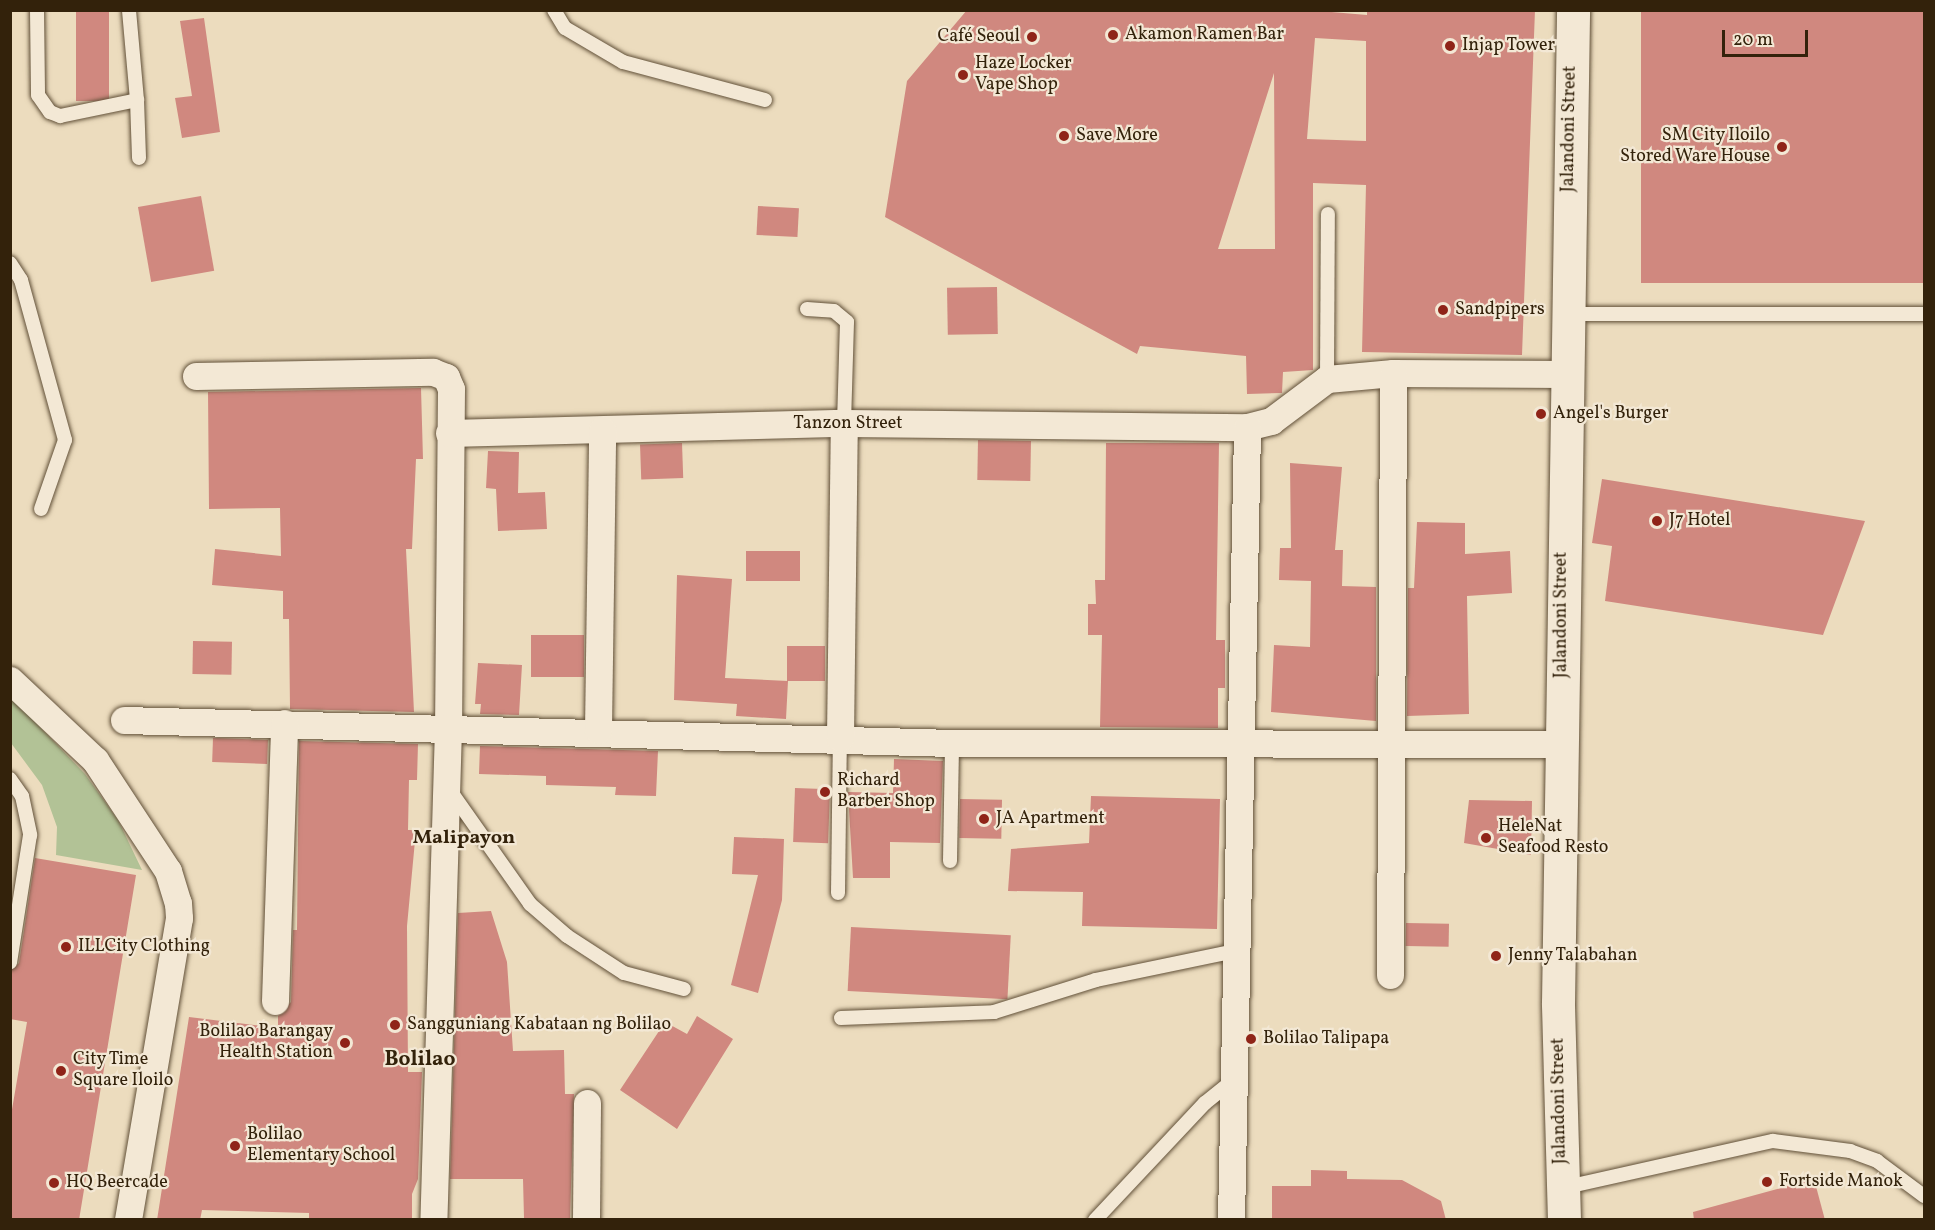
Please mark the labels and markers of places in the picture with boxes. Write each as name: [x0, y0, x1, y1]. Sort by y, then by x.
place label: Akamon Ramen Bar: [1125, 24, 1284, 46]
place label: Café Seoul: [937, 26, 1020, 48]
marker: Akamon Ramen Bar: [1106, 28, 1120, 42]
marker: Café Seoul: [1025, 30, 1039, 44]
place label: Injap Tower: [1462, 35, 1556, 57]
marker: Injap Tower: [1443, 39, 1457, 53]
place label: Haze Locker Vape Shop: [975, 54, 1072, 97]
marker: Haze Locker Vape Shop: [956, 68, 970, 82]
place label: Save More: [1076, 125, 1158, 147]
place label: SM City Iloilo Stored Ware House: [1620, 126, 1770, 168]
marker: Save More: [1057, 129, 1071, 143]
marker: SM City Iloilo Stored Ware House: [1775, 140, 1789, 154]
place label: Sandpipers: [1455, 299, 1545, 321]
marker: Sandpipers: [1436, 303, 1450, 317]
place label: Angel's Burger: [1553, 403, 1669, 425]
marker: Angel's Burger: [1534, 407, 1548, 421]
place label: J7 Hotel: [1669, 510, 1730, 532]
marker: J7 Hotel: [1650, 514, 1664, 528]
place label: Richard Barber Shop: [837, 771, 935, 814]
marker: Richard Barber Shop: [818, 785, 832, 799]
place label: JA Apartment: [996, 808, 1105, 830]
marker: JA Apartment: [977, 812, 991, 826]
place label: HeleNat Seafood Resto: [1498, 817, 1608, 860]
marker: HeleNat Seafood Resto: [1479, 831, 1493, 845]
place label: ILLCity Clothing: [78, 936, 210, 958]
marker: ILLCity Clothing: [59, 940, 73, 954]
place label: Jenny Talabahan: [1508, 945, 1639, 967]
marker: Jenny Talabahan: [1489, 949, 1503, 963]
place label: Sangguniang Kabataan ng Bolilao: [407, 1014, 671, 1036]
marker: Sangguniang Kabataan ng Bolilao: [388, 1018, 402, 1032]
place label: Bolilao Barangay Health Station: [199, 1022, 333, 1064]
place label: Bolilao Talipapa: [1263, 1028, 1390, 1050]
marker: Bolilao Talipapa: [1244, 1032, 1258, 1046]
marker: Bolilao Barangay Health Station: [338, 1036, 352, 1050]
place label: City Time Square Iloilo: [73, 1050, 173, 1092]
marker: City Time Square Iloilo: [54, 1064, 68, 1078]
place label: Bolilao Elementary School: [247, 1125, 396, 1168]
marker: Bolilao Elementary School: [228, 1139, 242, 1153]
place label: Fortside Manok: [1779, 1171, 1903, 1193]
place label: HQ Beercade: [66, 1172, 168, 1194]
marker: Fortside Manok: [1760, 1175, 1774, 1189]
marker: HQ Beercade: [47, 1176, 61, 1190]

